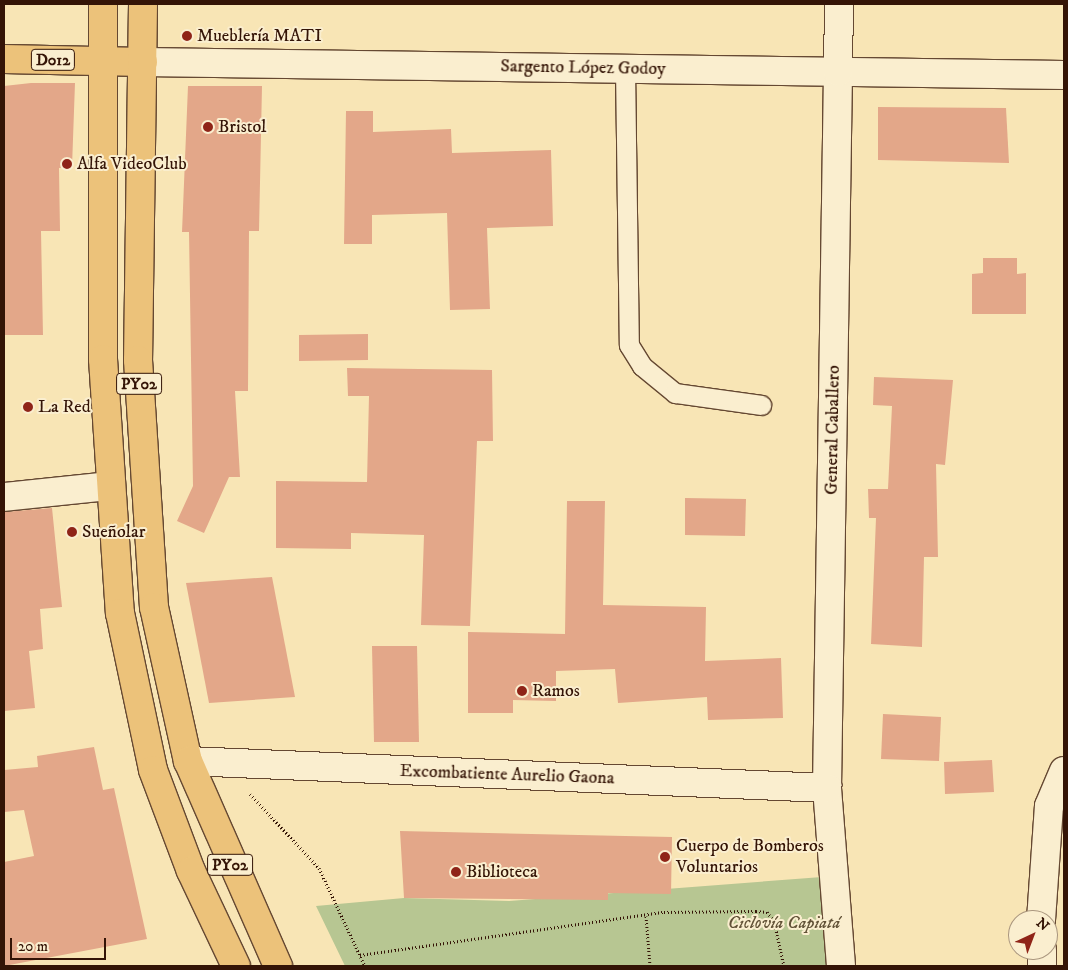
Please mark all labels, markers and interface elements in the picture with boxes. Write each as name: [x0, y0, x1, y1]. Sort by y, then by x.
place label: Mueblería MATI: [197, 25, 322, 47]
marker: Mueblería MATI: [181, 30, 193, 42]
road number: D012: [30, 46, 76, 74]
street label: Sargento López Godoy: [500, 56, 666, 80]
place label: Bristol: [218, 116, 266, 138]
marker: Bristol: [202, 121, 214, 133]
place label: Alfa VideoClub: [77, 153, 187, 175]
marker: Alfa VideoClub: [61, 158, 73, 170]
street label: General Caballero: [821, 365, 845, 495]
road number: PY02: [115, 370, 163, 398]
place label: La Red: [38, 396, 91, 418]
marker: La Red: [22, 401, 34, 413]
place label: Sueñolar: [82, 521, 145, 543]
marker: Sueñolar: [66, 526, 78, 538]
place label: Ramos: [532, 680, 580, 702]
marker: Ramos: [516, 685, 528, 697]
street label: Excombatiente Aurelio Gaona: [399, 760, 615, 790]
place label: Cuerpo de Bomberos Voluntarios: [676, 836, 824, 879]
marker: Cuerpo de Bomberos Voluntarios: [658, 850, 672, 864]
road number: PY02: [206, 852, 254, 878]
place label: Biblioteca: [466, 861, 538, 883]
marker: Biblioteca: [450, 866, 462, 878]
north arrow: [1008, 910, 1058, 960]
park label: Ciclovía Capiatá: [728, 912, 840, 934]
text: N: [1032, 914, 1053, 935]
scale bar: [12, 928, 109, 960]
text: 20 m: [18, 937, 48, 956]

